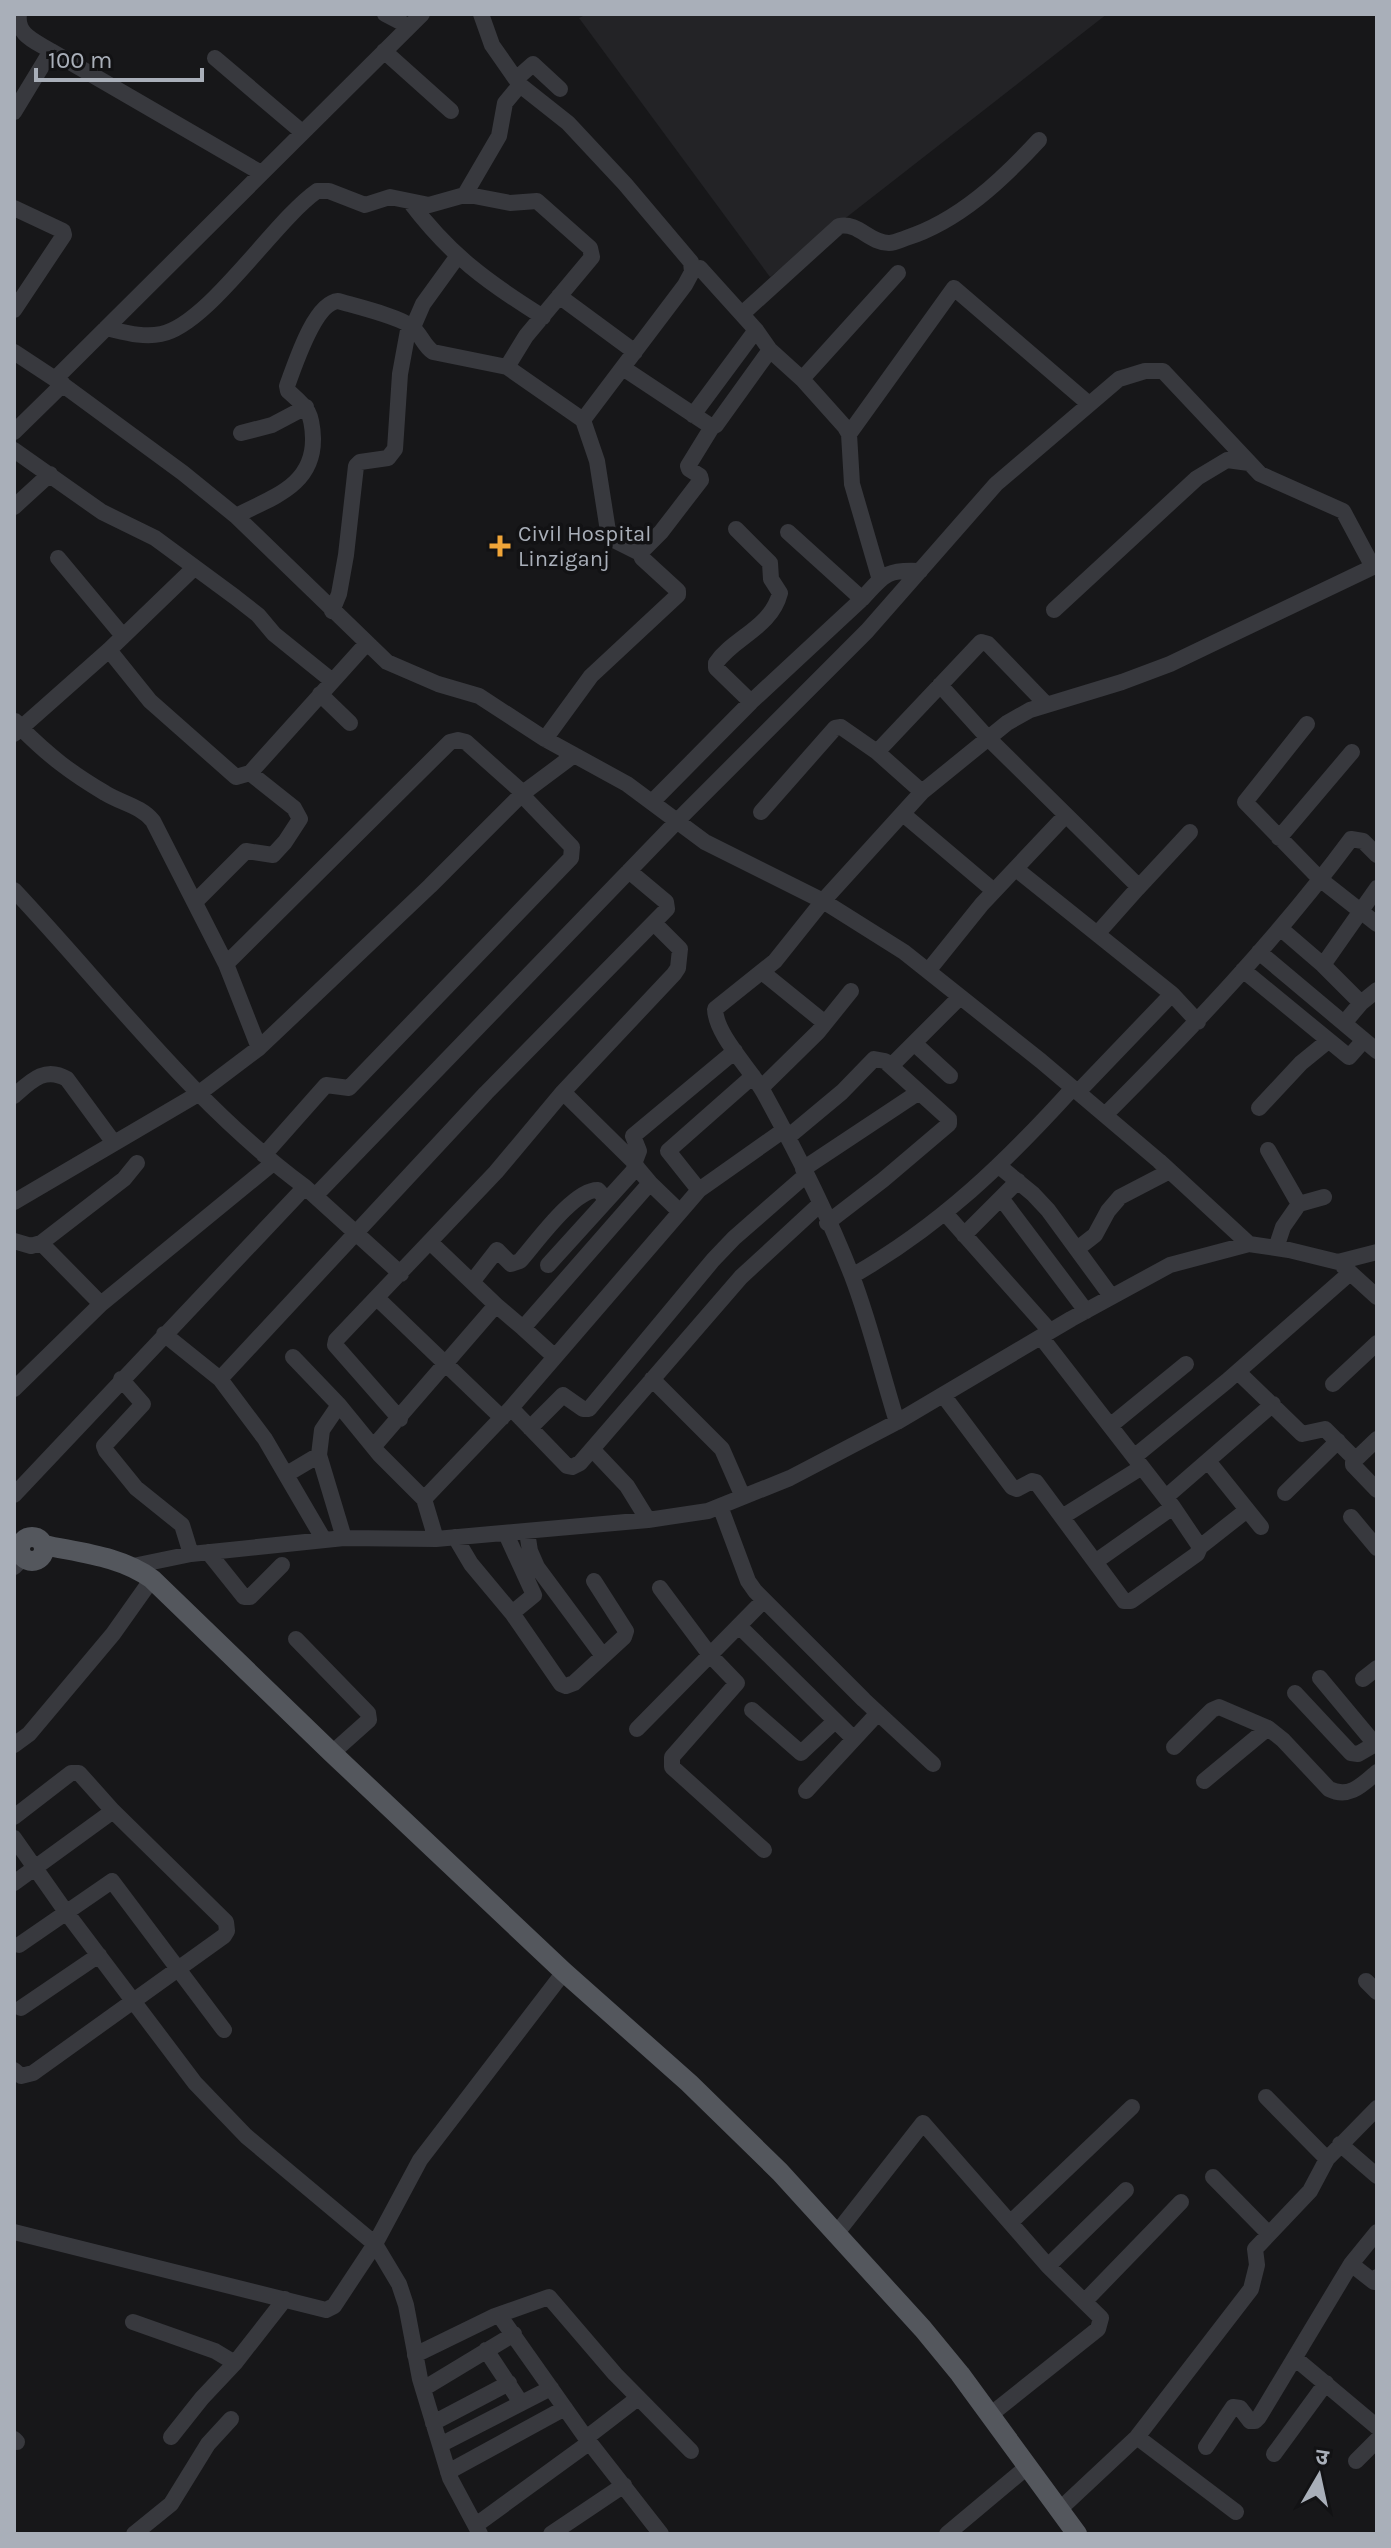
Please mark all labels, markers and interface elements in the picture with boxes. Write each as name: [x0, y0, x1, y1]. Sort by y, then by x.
scale bar: [36, 32, 202, 82]
text: 100 m: [48, 46, 113, 74]
place label: Civil Hospital Linziganj: [518, 521, 651, 572]
marker: Civil Hospital Linziganj: [489, 535, 511, 557]
north arrow: [1279, 2436, 1359, 2516]
text: उ: [1314, 2443, 1331, 2471]

